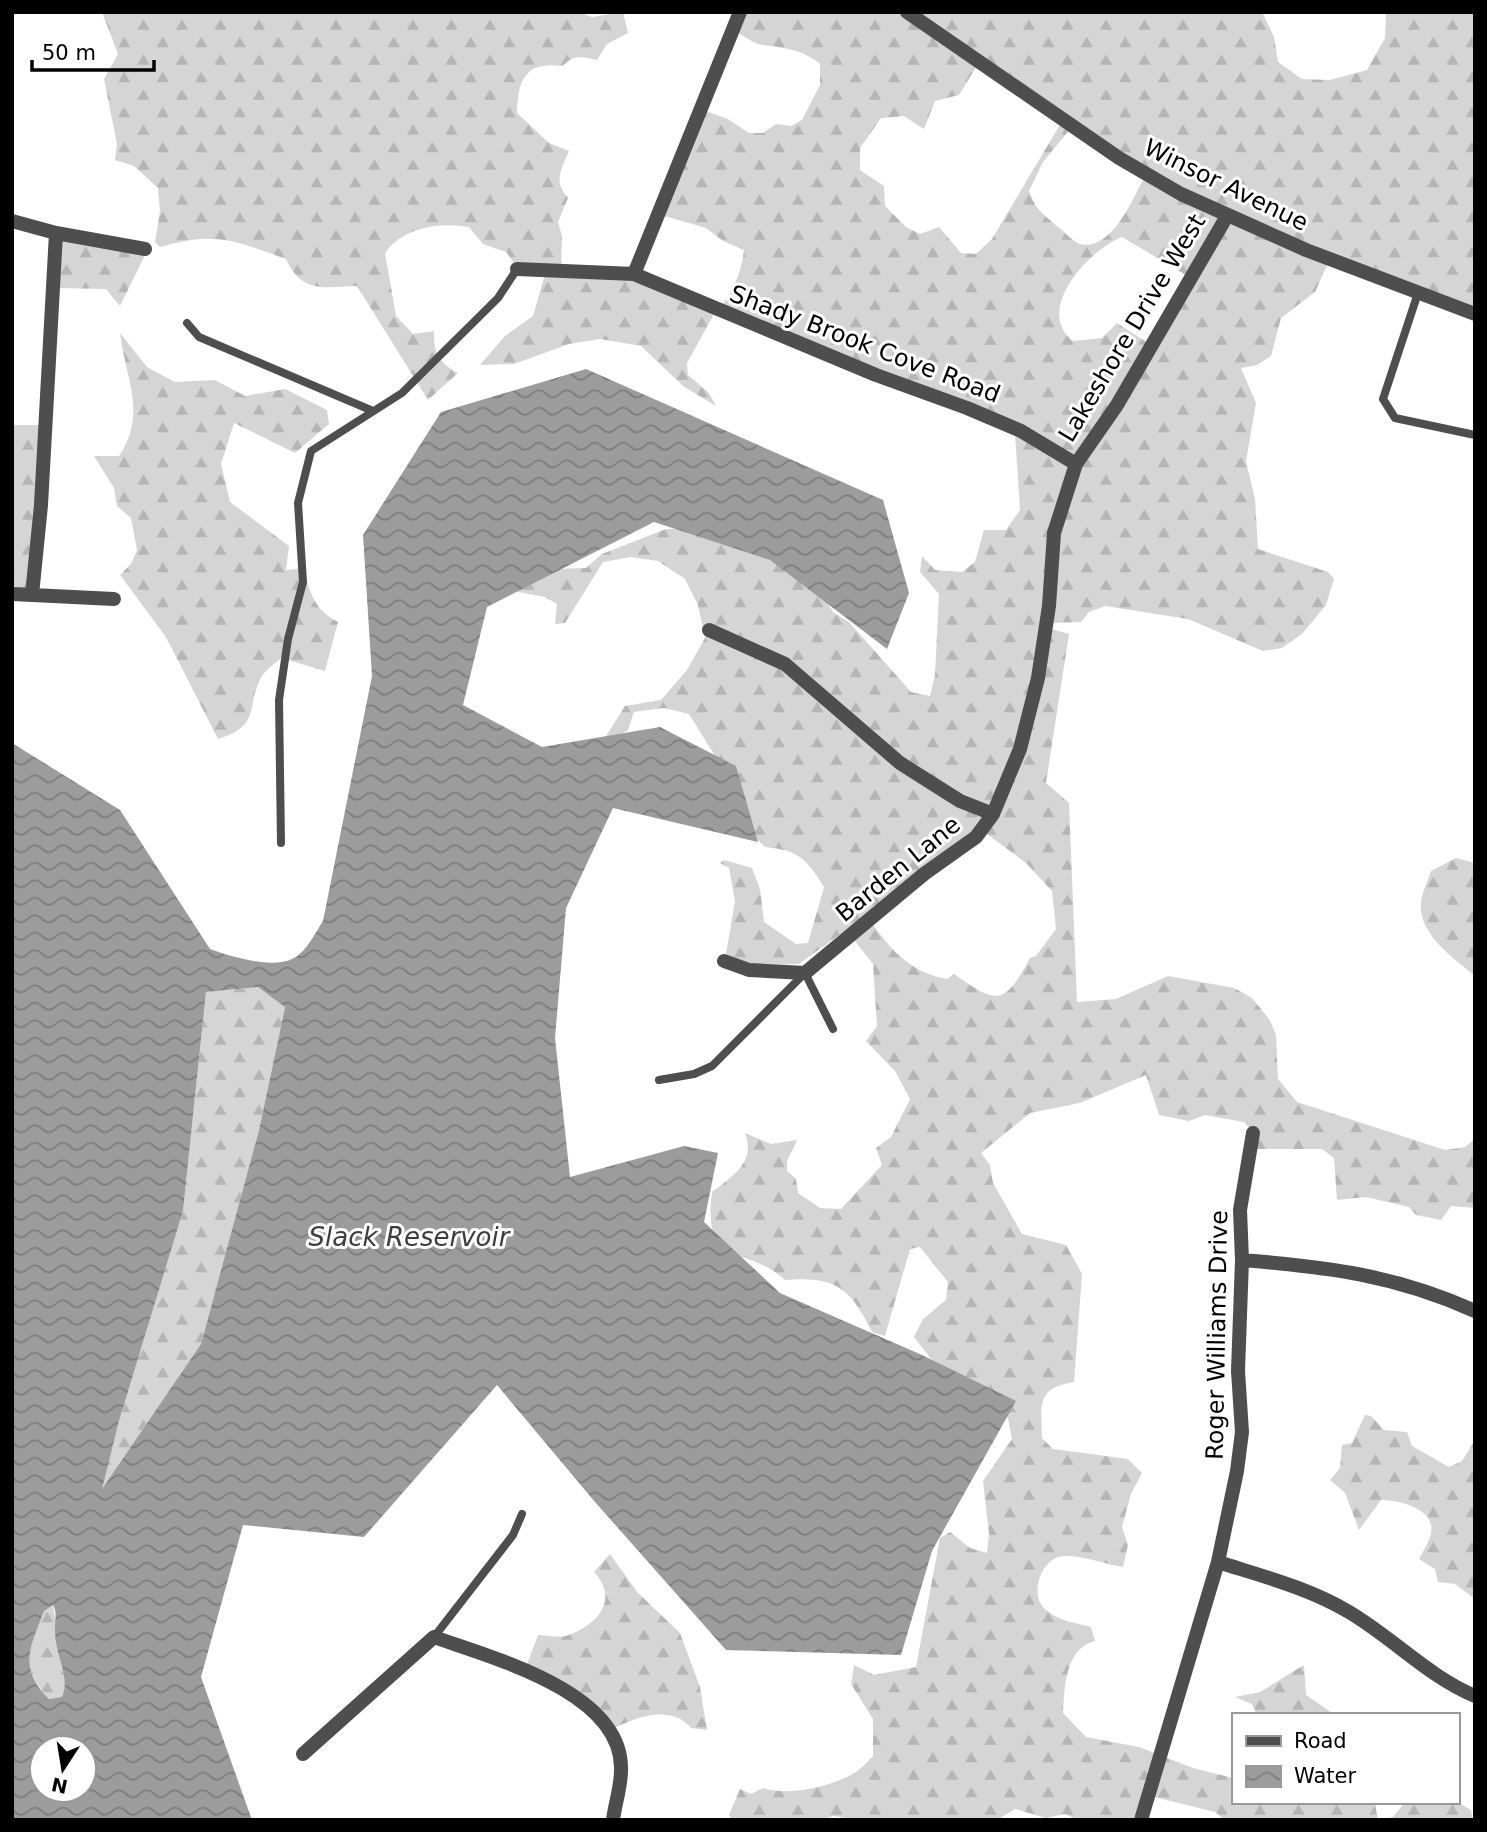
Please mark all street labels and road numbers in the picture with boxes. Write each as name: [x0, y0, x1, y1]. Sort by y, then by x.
street label: Winsor Avenue: [1139, 133, 1313, 237]
street label: Lakeshore Drive West: [1053, 209, 1211, 447]
street label: Shady Brook Cove Road: [726, 279, 1004, 409]
street label: Barden Lane: [830, 810, 966, 928]
street label: Roger Williams Drive: [1201, 1210, 1233, 1460]

